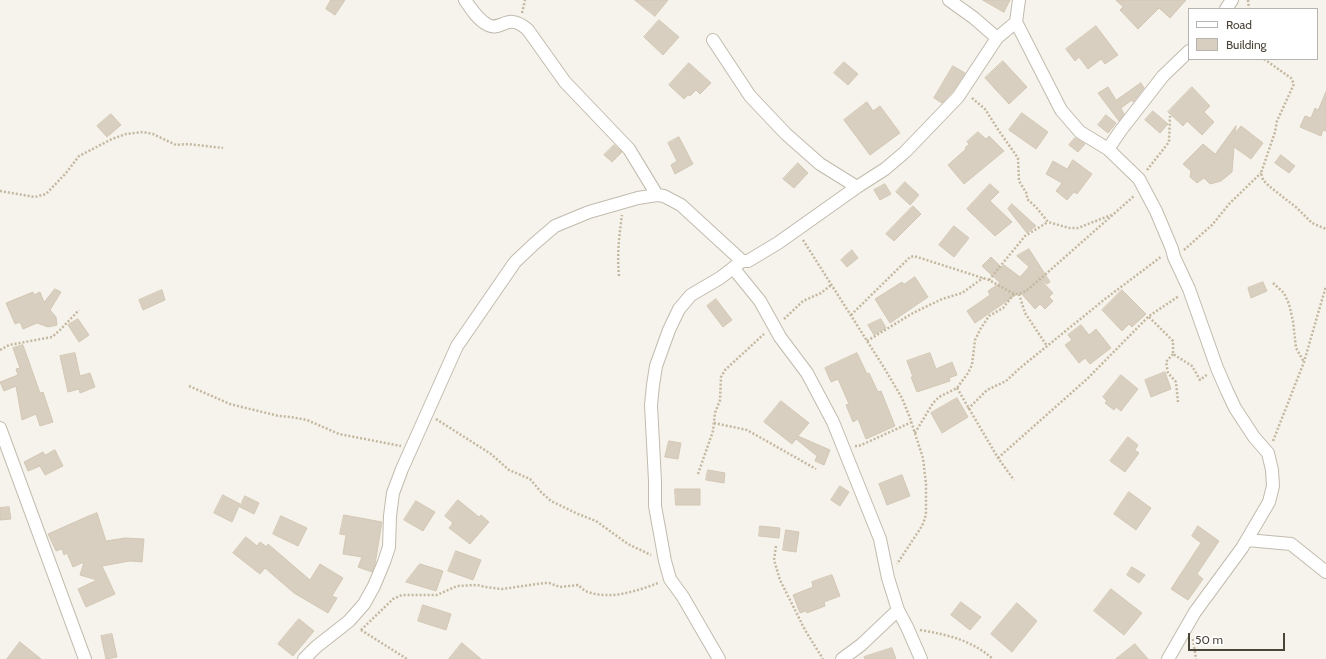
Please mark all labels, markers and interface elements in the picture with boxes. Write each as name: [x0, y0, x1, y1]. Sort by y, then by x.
legend: [1188, 8, 1318, 60]
text: Road: [1226, 17, 1252, 32]
text: Building: [1226, 37, 1267, 52]
scale bar: [1190, 625, 1287, 651]
text: 50 m: [1195, 632, 1223, 647]

